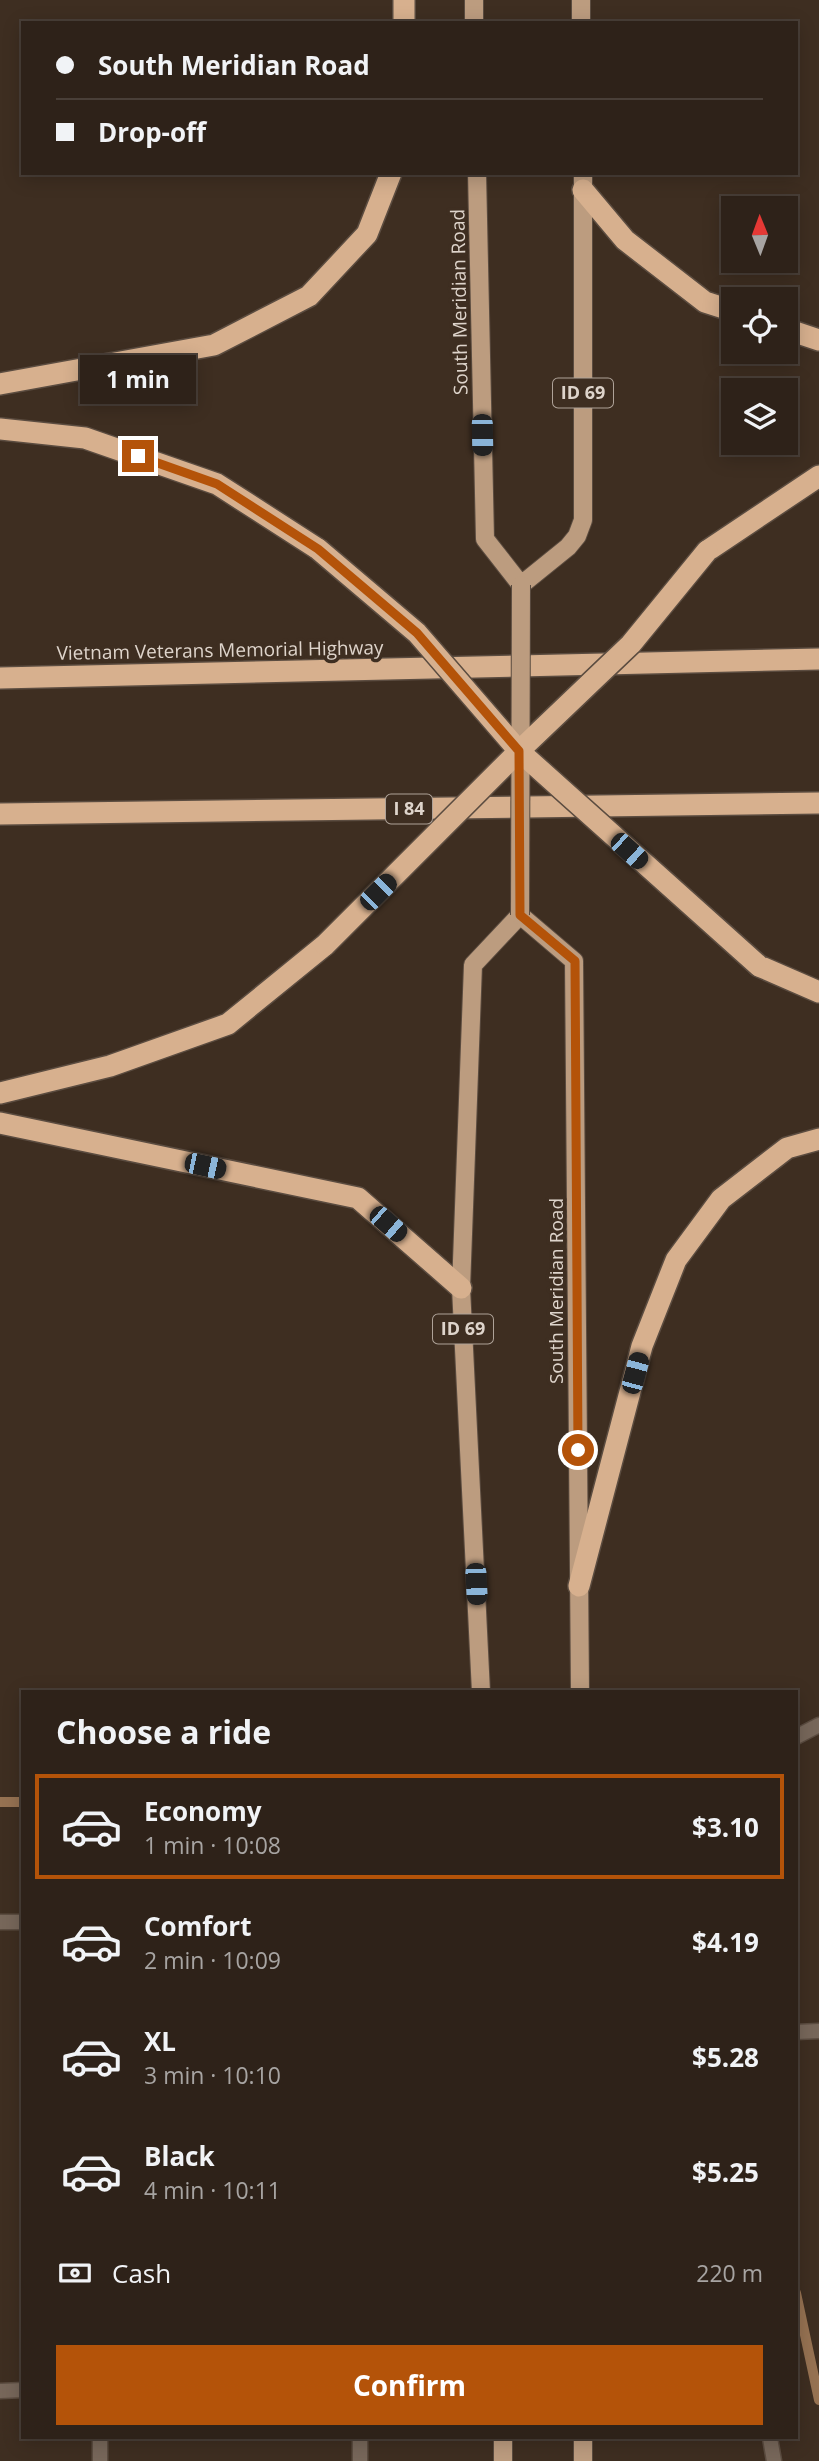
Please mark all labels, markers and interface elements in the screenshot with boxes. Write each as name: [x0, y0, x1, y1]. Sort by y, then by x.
text: South Meridian Road: [98, 47, 370, 83]
text: Drop-off: [98, 114, 206, 150]
north arrow: [721, 196, 798, 273]
map controls: [721, 196, 798, 455]
street label: South Meridian Road: [444, 209, 474, 395]
button: locate: [721, 287, 798, 364]
callout: 1 min: [80, 354, 196, 404]
text: 1 min: [106, 363, 170, 395]
button: layers: [721, 378, 798, 455]
road number: ID 69: [553, 379, 613, 408]
car: [472, 414, 493, 456]
route end: [122, 440, 154, 472]
street label: Vietnam Veterans Memorial Highway: [56, 634, 384, 666]
road number: I 84: [386, 794, 432, 824]
car: [607, 829, 652, 873]
car: [356, 870, 401, 914]
car: [183, 1151, 228, 1181]
street label: South Meridian Road: [543, 1198, 569, 1384]
car: [366, 1202, 411, 1246]
road number: ID 69: [433, 1314, 493, 1344]
car: [620, 1350, 651, 1396]
route start: [562, 1434, 594, 1466]
car: [465, 1562, 488, 1606]
text: Choose a ride: [56, 1710, 271, 1753]
text: Economy: [144, 1793, 262, 1829]
icon: car: [60, 1795, 123, 1858]
text: $3.10: [692, 1809, 759, 1845]
text: 1 min · 10:08: [144, 1829, 281, 1861]
text: Comfort: [144, 1908, 251, 1944]
icon: car: [60, 1910, 123, 1973]
text: $4.19: [692, 1924, 759, 1960]
text: 2 min · 10:09: [144, 1944, 281, 1976]
text: XL: [144, 2023, 176, 2059]
icon: car: [60, 2025, 123, 2088]
text: $5.28: [692, 2039, 759, 2075]
text: 3 min · 10:10: [144, 2059, 281, 2091]
text: Black: [144, 2138, 215, 2174]
icon: car: [60, 2140, 123, 2203]
text: $5.25: [692, 2154, 759, 2190]
text: 4 min · 10:11: [144, 2174, 281, 2206]
icon: cash: [56, 2254, 94, 2292]
text: Cash: [112, 2255, 171, 2291]
text: 220 m: [696, 2257, 763, 2289]
button: Confirm: [56, 2345, 763, 2425]

